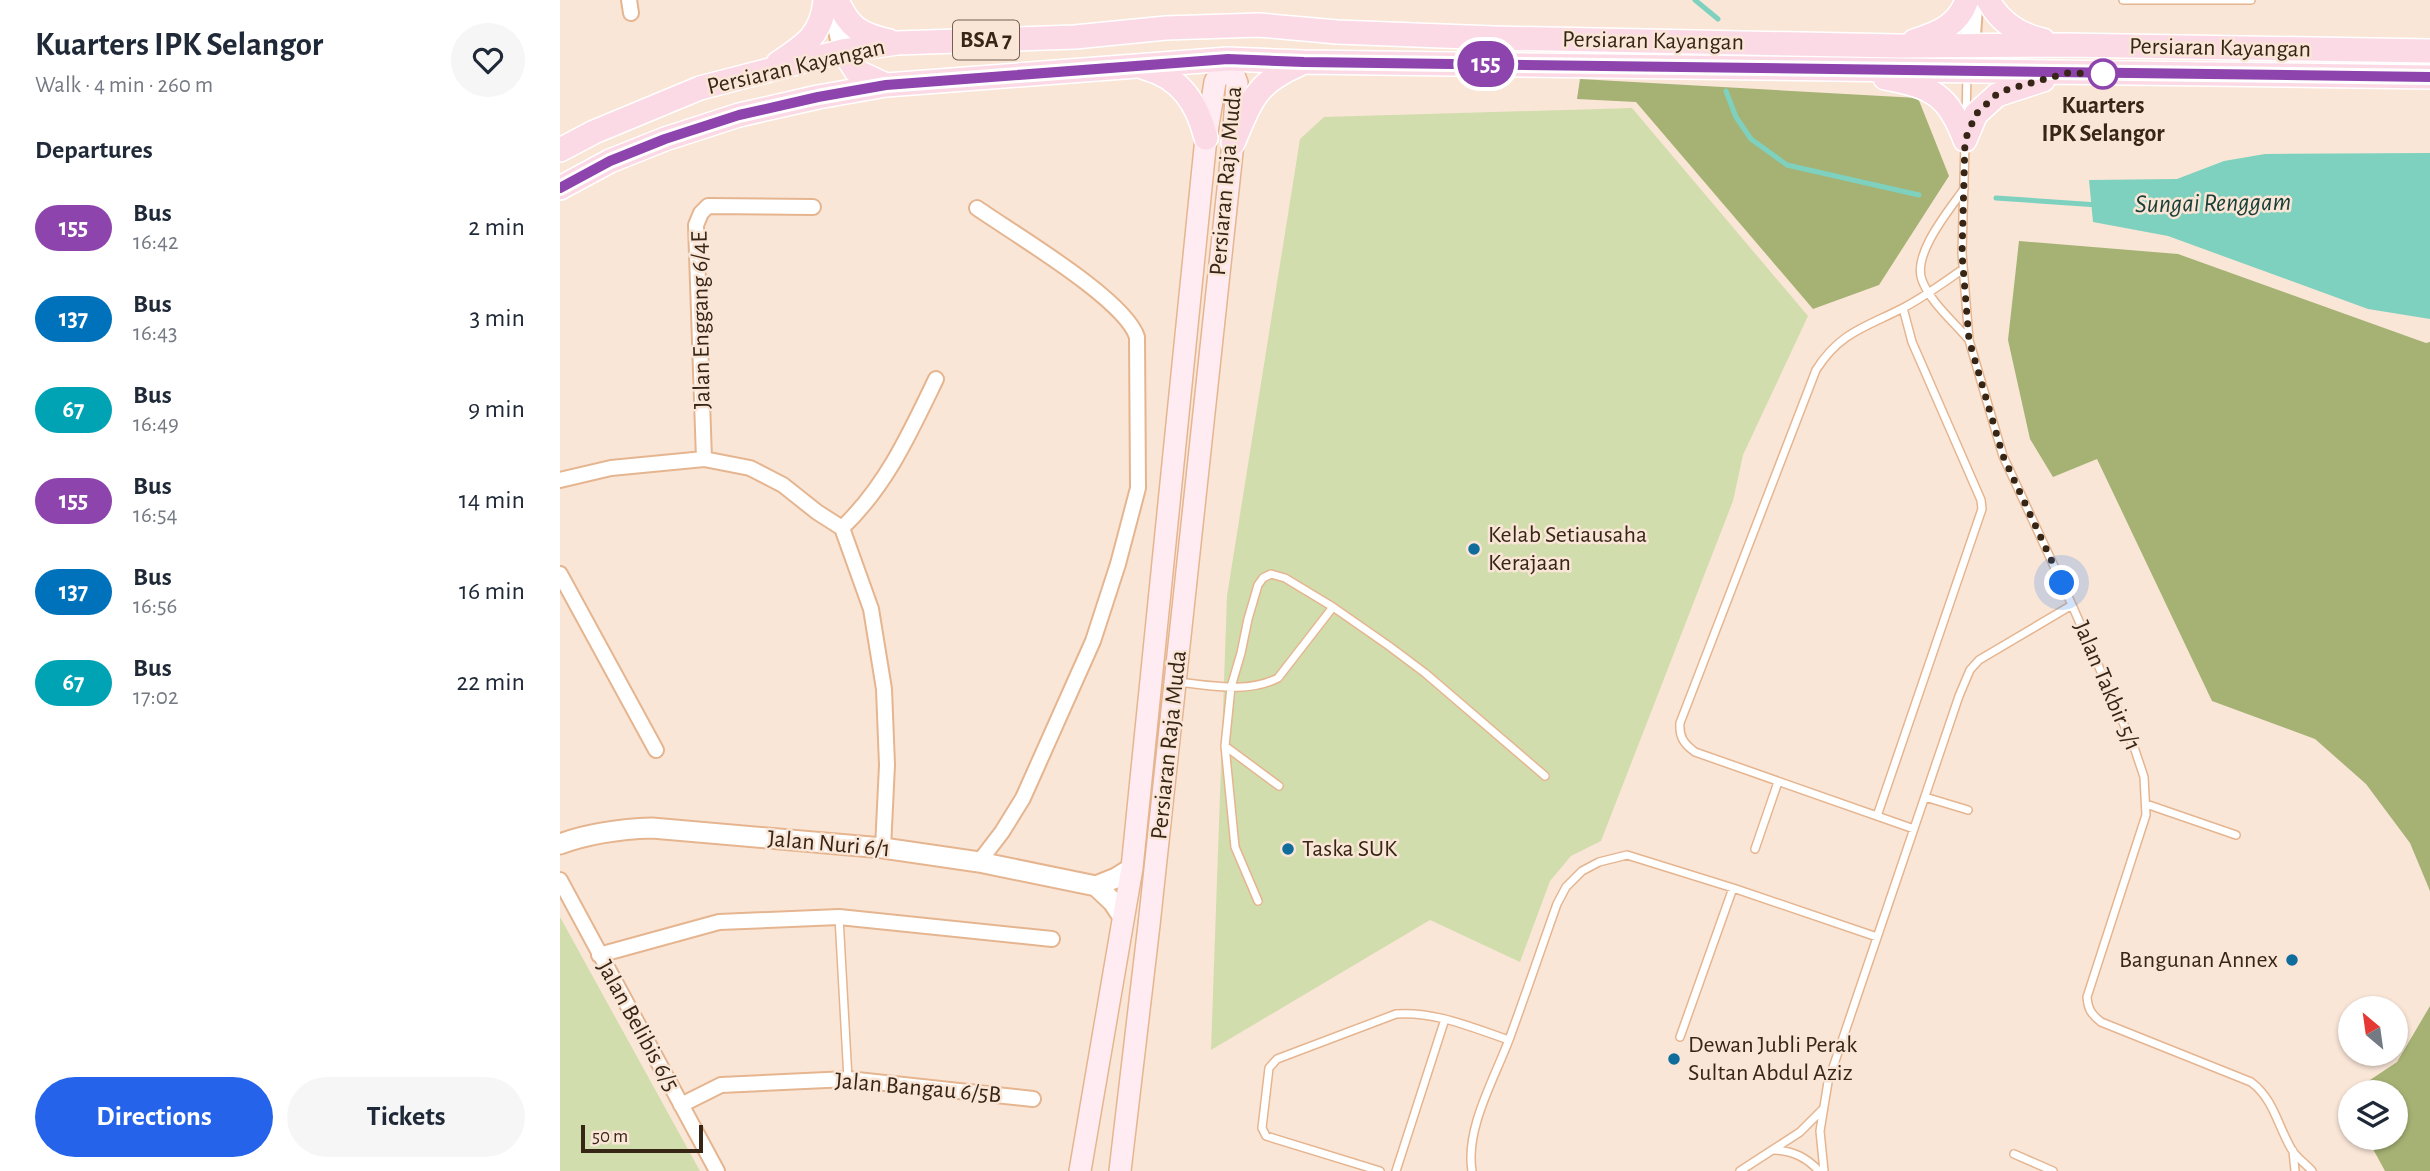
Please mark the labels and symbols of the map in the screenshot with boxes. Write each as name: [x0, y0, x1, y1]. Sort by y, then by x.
road number: BSA 7: [953, 20, 1019, 60]
street label: Persiaran Kayangan: [1562, 27, 1744, 55]
street label: Persiaran Kayangan: [2129, 34, 2311, 62]
street label: Persiaran Kayangan: [705, 35, 887, 99]
line badge: 155: [1446, 41, 1526, 87]
marker: Kuarters IPK Selangor: [2088, 59, 2118, 89]
street label: Persiaran Raja Muda: [1206, 85, 1246, 277]
place label: Kuarters IPK Selangor: [2041, 94, 2165, 146]
water label: Sungai Renggam: [2135, 189, 2291, 217]
street label: Jalan Enggang 6/4E: [687, 230, 715, 409]
place label: Kelab Setiausaha Kerajaan: [1488, 523, 1647, 575]
marker: Kelab Setiausaha Kerajaan: [1466, 541, 1482, 557]
your location: [2044, 565, 2079, 600]
street label: Jalan Takbir 5/1: [2069, 618, 2145, 754]
street label: Persiaran Raja Muda: [1147, 649, 1191, 841]
street label: Jalan Nuri 6/1: [767, 827, 891, 861]
place label: Taska SUK: [1302, 837, 1398, 861]
marker: Taska SUK: [1280, 841, 1296, 857]
place label: Bangunan Annex: [2119, 948, 2279, 972]
marker: Bangunan Annex: [2284, 952, 2300, 968]
street label: Jalan Belibis 6/5: [592, 956, 684, 1096]
north arrow: [2338, 996, 2408, 1066]
place label: Dewan Jubli Perak Sultan Abdul Aziz: [1688, 1033, 1857, 1085]
marker: Dewan Jubli Perak Sultan Abdul Aziz: [1666, 1051, 1682, 1067]
street label: Jalan Bangau 6/5B: [834, 1069, 1002, 1107]
scale bar: [581, 1122, 704, 1154]

